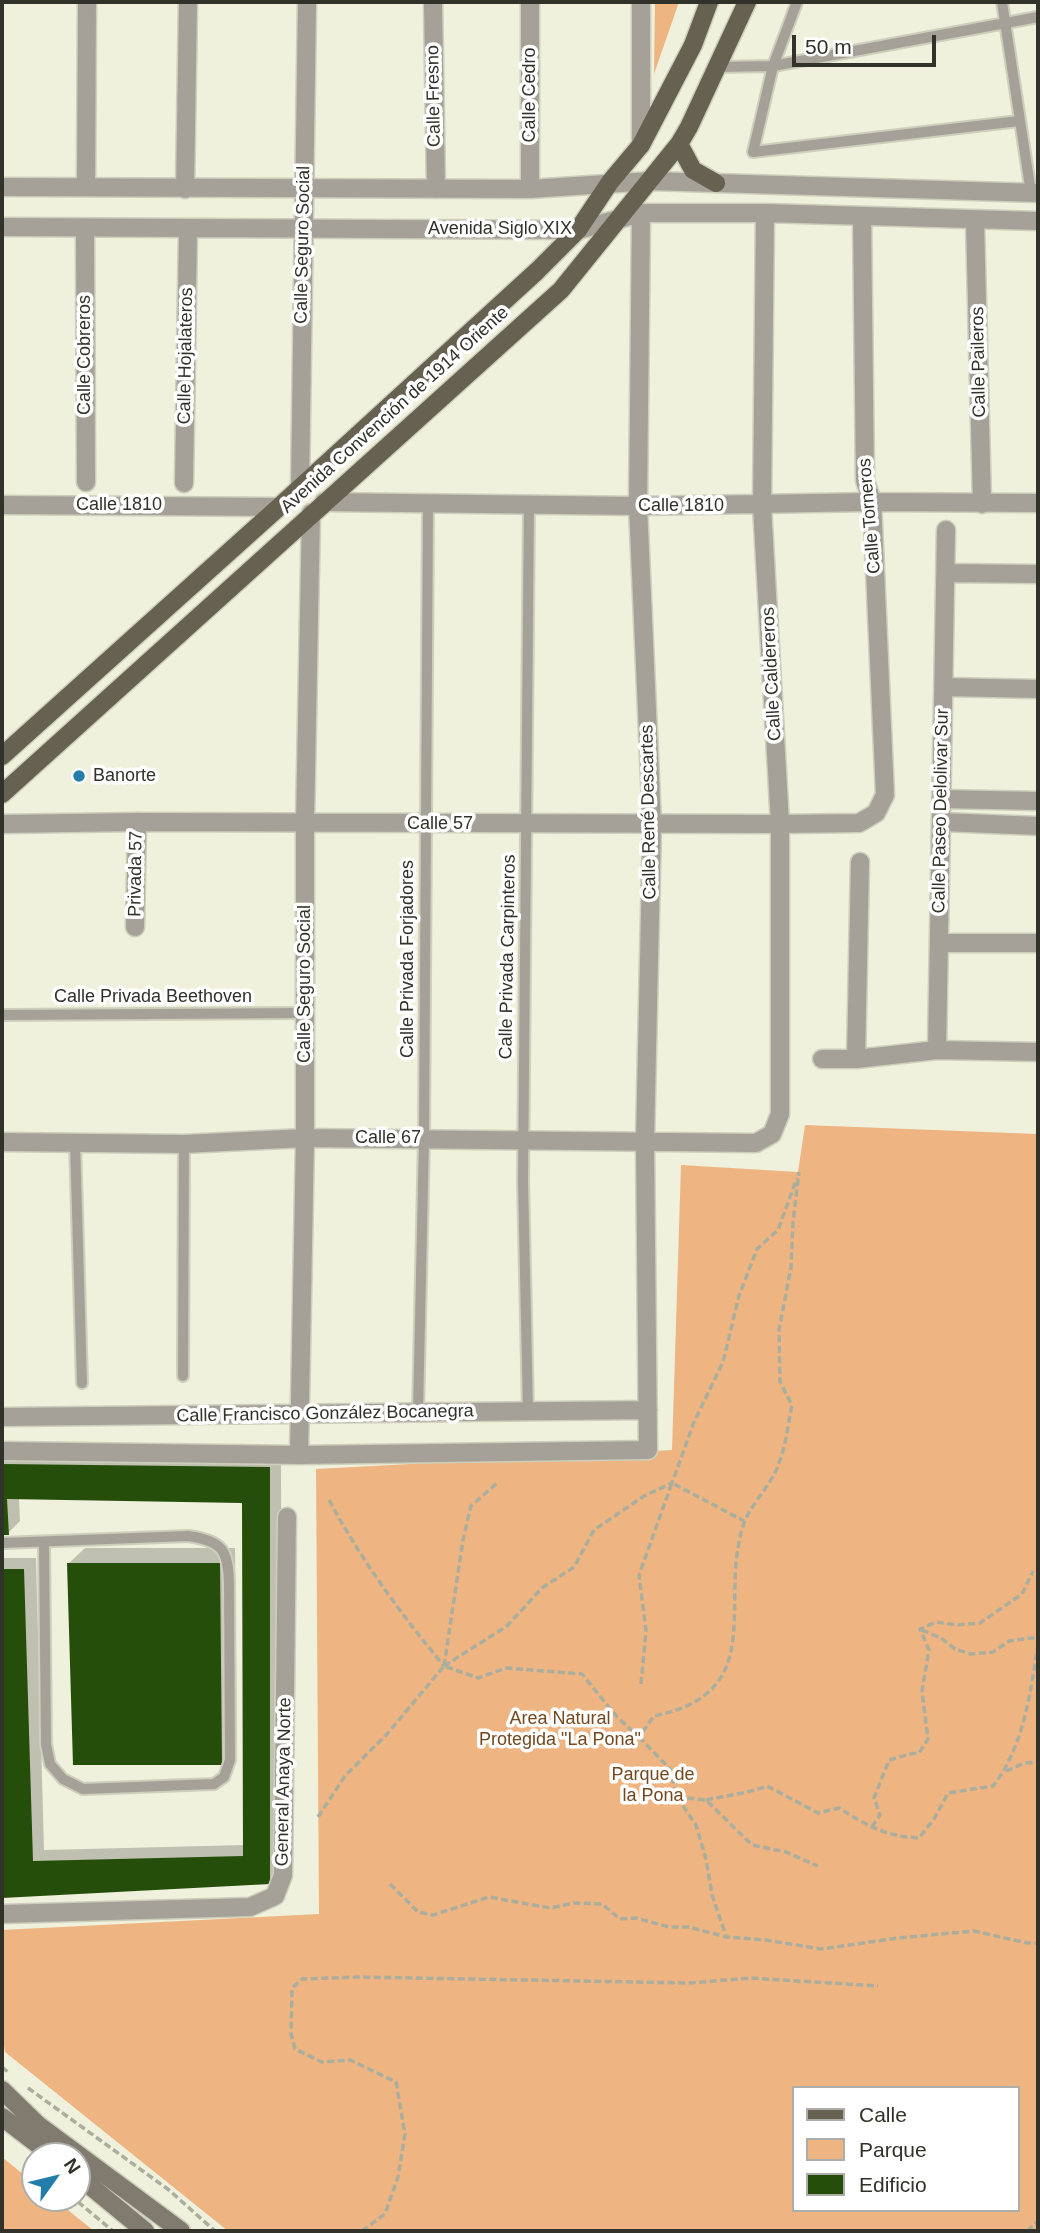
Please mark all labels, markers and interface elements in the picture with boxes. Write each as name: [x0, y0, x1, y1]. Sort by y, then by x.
scale bar: [795, 21, 939, 65]
text: 50 m: [805, 35, 852, 58]
street label: Calle Fresno: [422, 45, 446, 147]
street label: Calle Cedro: [519, 47, 541, 143]
street label: Calle Seguro Social: [291, 166, 315, 324]
street label: Avenida Siglo XIX: [428, 218, 572, 240]
street label: Calle Hojalateros: [174, 287, 198, 425]
street label: Calle Cobreros: [74, 295, 96, 415]
street label: Avenida Convención de 1914 Oriente: [277, 302, 513, 518]
street label: Calle Paileros: [967, 306, 991, 418]
street label: Calle Torneros: [854, 457, 886, 575]
street label: Calle 1810: [76, 494, 162, 516]
street label: Calle 1810: [638, 495, 724, 517]
street label: Calle Caldereros: [758, 606, 786, 742]
street label: Calle Paseo Delolivar Sur: [928, 708, 954, 914]
street label: Calle René Descartes: [637, 724, 661, 900]
place label: Banorte: [93, 765, 156, 787]
marker: Banorte: [71, 768, 87, 784]
street label: Calle 57: [407, 813, 473, 835]
street label: Privada 57: [124, 831, 148, 917]
street label: Calle Privada Carpinteros: [495, 854, 521, 1060]
street label: Calle Privada Forjadores: [397, 860, 419, 1058]
street label: Calle Seguro Social: [294, 905, 316, 1063]
street label: Calle Privada Beethoven: [54, 986, 252, 1008]
street label: Calle 67: [355, 1127, 421, 1149]
street label: Calle Francisco González Bocanegra: [176, 1401, 474, 1427]
street label: General Anaya Norte: [272, 1697, 296, 1867]
park label: Area Natural Protegida "La Pona": [479, 1708, 641, 1750]
park label: Parque de la Pona: [611, 1764, 695, 1806]
legend: [792, 2086, 1019, 2212]
text: Calle: [859, 2103, 907, 2126]
text: Parque: [859, 2138, 927, 2161]
north arrow: [21, 2142, 91, 2212]
text: N: [60, 2155, 85, 2178]
text: Edificio: [859, 2173, 927, 2196]

